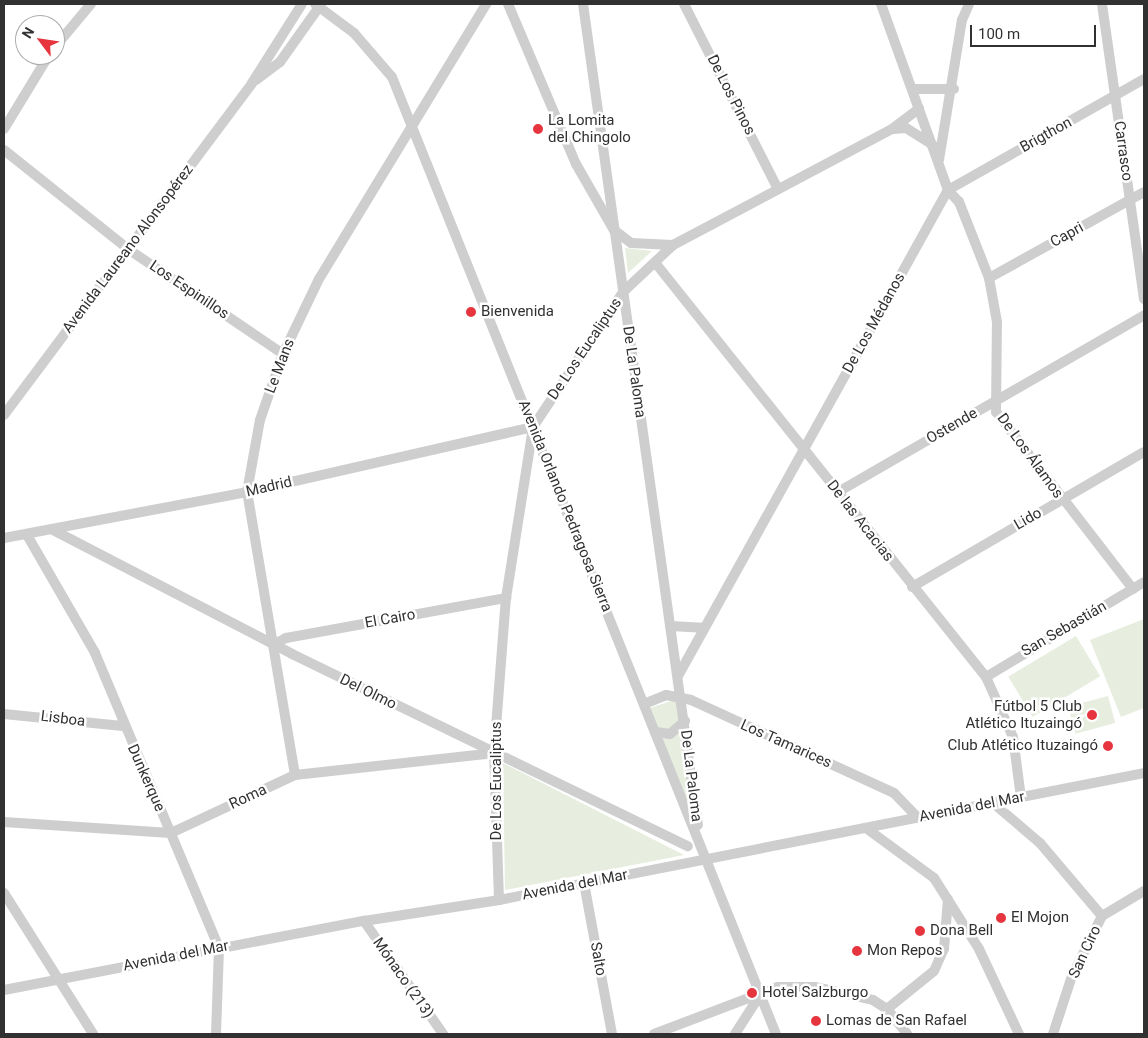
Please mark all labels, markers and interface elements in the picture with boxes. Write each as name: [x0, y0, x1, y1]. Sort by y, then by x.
north arrow: [15, 15, 65, 65]
scale bar: [973, 15, 1099, 47]
text: N: [19, 24, 37, 41]
text: 100 m: [978, 25, 1020, 43]
street label: De Los Pinos: [703, 52, 759, 138]
place label: La Lomita del Chingolo: [548, 111, 631, 146]
street label: Brigthon: [1017, 113, 1075, 157]
street label: Carrasco: [1110, 120, 1136, 182]
marker: La Lomita del Chingolo: [532, 123, 544, 135]
street label: Avenida Laureano Alonsopérez: [59, 161, 197, 337]
street label: Capri: [1047, 219, 1087, 251]
street label: Los Espinillos: [146, 257, 232, 323]
street label: De Los Médanos: [839, 270, 909, 376]
street label: De Los Eucaliptus: [544, 295, 626, 403]
place label: Bienvenida: [481, 303, 554, 321]
marker: Bienvenida: [465, 306, 477, 318]
street label: De La Paloma: [619, 325, 649, 419]
street label: Le Mans: [261, 336, 299, 396]
street label: Avenida Orlando Pedragosa Sierra: [514, 397, 616, 615]
street label: Ostende: [923, 404, 981, 448]
street label: De Los Álamos: [993, 410, 1067, 502]
street label: Madrid: [244, 473, 294, 501]
street label: De las Acacias: [823, 477, 897, 565]
street label: Lido: [1011, 504, 1045, 534]
street label: San Sebastián: [1018, 597, 1110, 661]
street label: El Cairo: [363, 606, 417, 632]
street label: Del Olmo: [337, 671, 399, 713]
place label: Fútbol 5 Club Atlético Ituzaingó: [965, 697, 1082, 732]
street label: Lisboa: [40, 707, 86, 731]
marker: Fútbol 5 Club Atlético Ituzaingó: [1086, 709, 1098, 721]
street label: Los Tamarices: [738, 716, 834, 772]
street label: De Los Eucaliptus: [488, 722, 506, 840]
street label: De La Paloma: [676, 729, 706, 823]
place label: Club Atlético Ituzaingó: [948, 737, 1098, 755]
marker: Club Atlético Ituzaingó: [1102, 740, 1114, 752]
street label: Dunkerque: [123, 742, 169, 814]
street label: Roma: [226, 781, 270, 813]
street label: Avenida del Mar: [918, 788, 1026, 826]
street label: Avenida del Mar: [521, 866, 629, 904]
place label: El Mojon: [1011, 909, 1069, 927]
marker: El Mojon: [995, 912, 1007, 924]
place label: Dona Bell: [930, 922, 993, 940]
street label: San Ciro: [1065, 923, 1105, 981]
marker: Dona Bell: [914, 925, 926, 937]
street label: Mónaco (213): [369, 934, 437, 1022]
street label: Avenida del Mar: [122, 937, 230, 975]
street label: Salto: [586, 941, 610, 977]
place label: Mon Repos: [867, 942, 943, 960]
marker: Mon Repos: [851, 945, 863, 957]
place label: Hotel Salzburgo: [762, 984, 868, 1002]
marker: Hotel Salzburgo: [746, 987, 758, 999]
place label: Lomas de San Rafael: [826, 1012, 967, 1030]
marker: Lomas de San Rafael: [810, 1015, 822, 1027]

